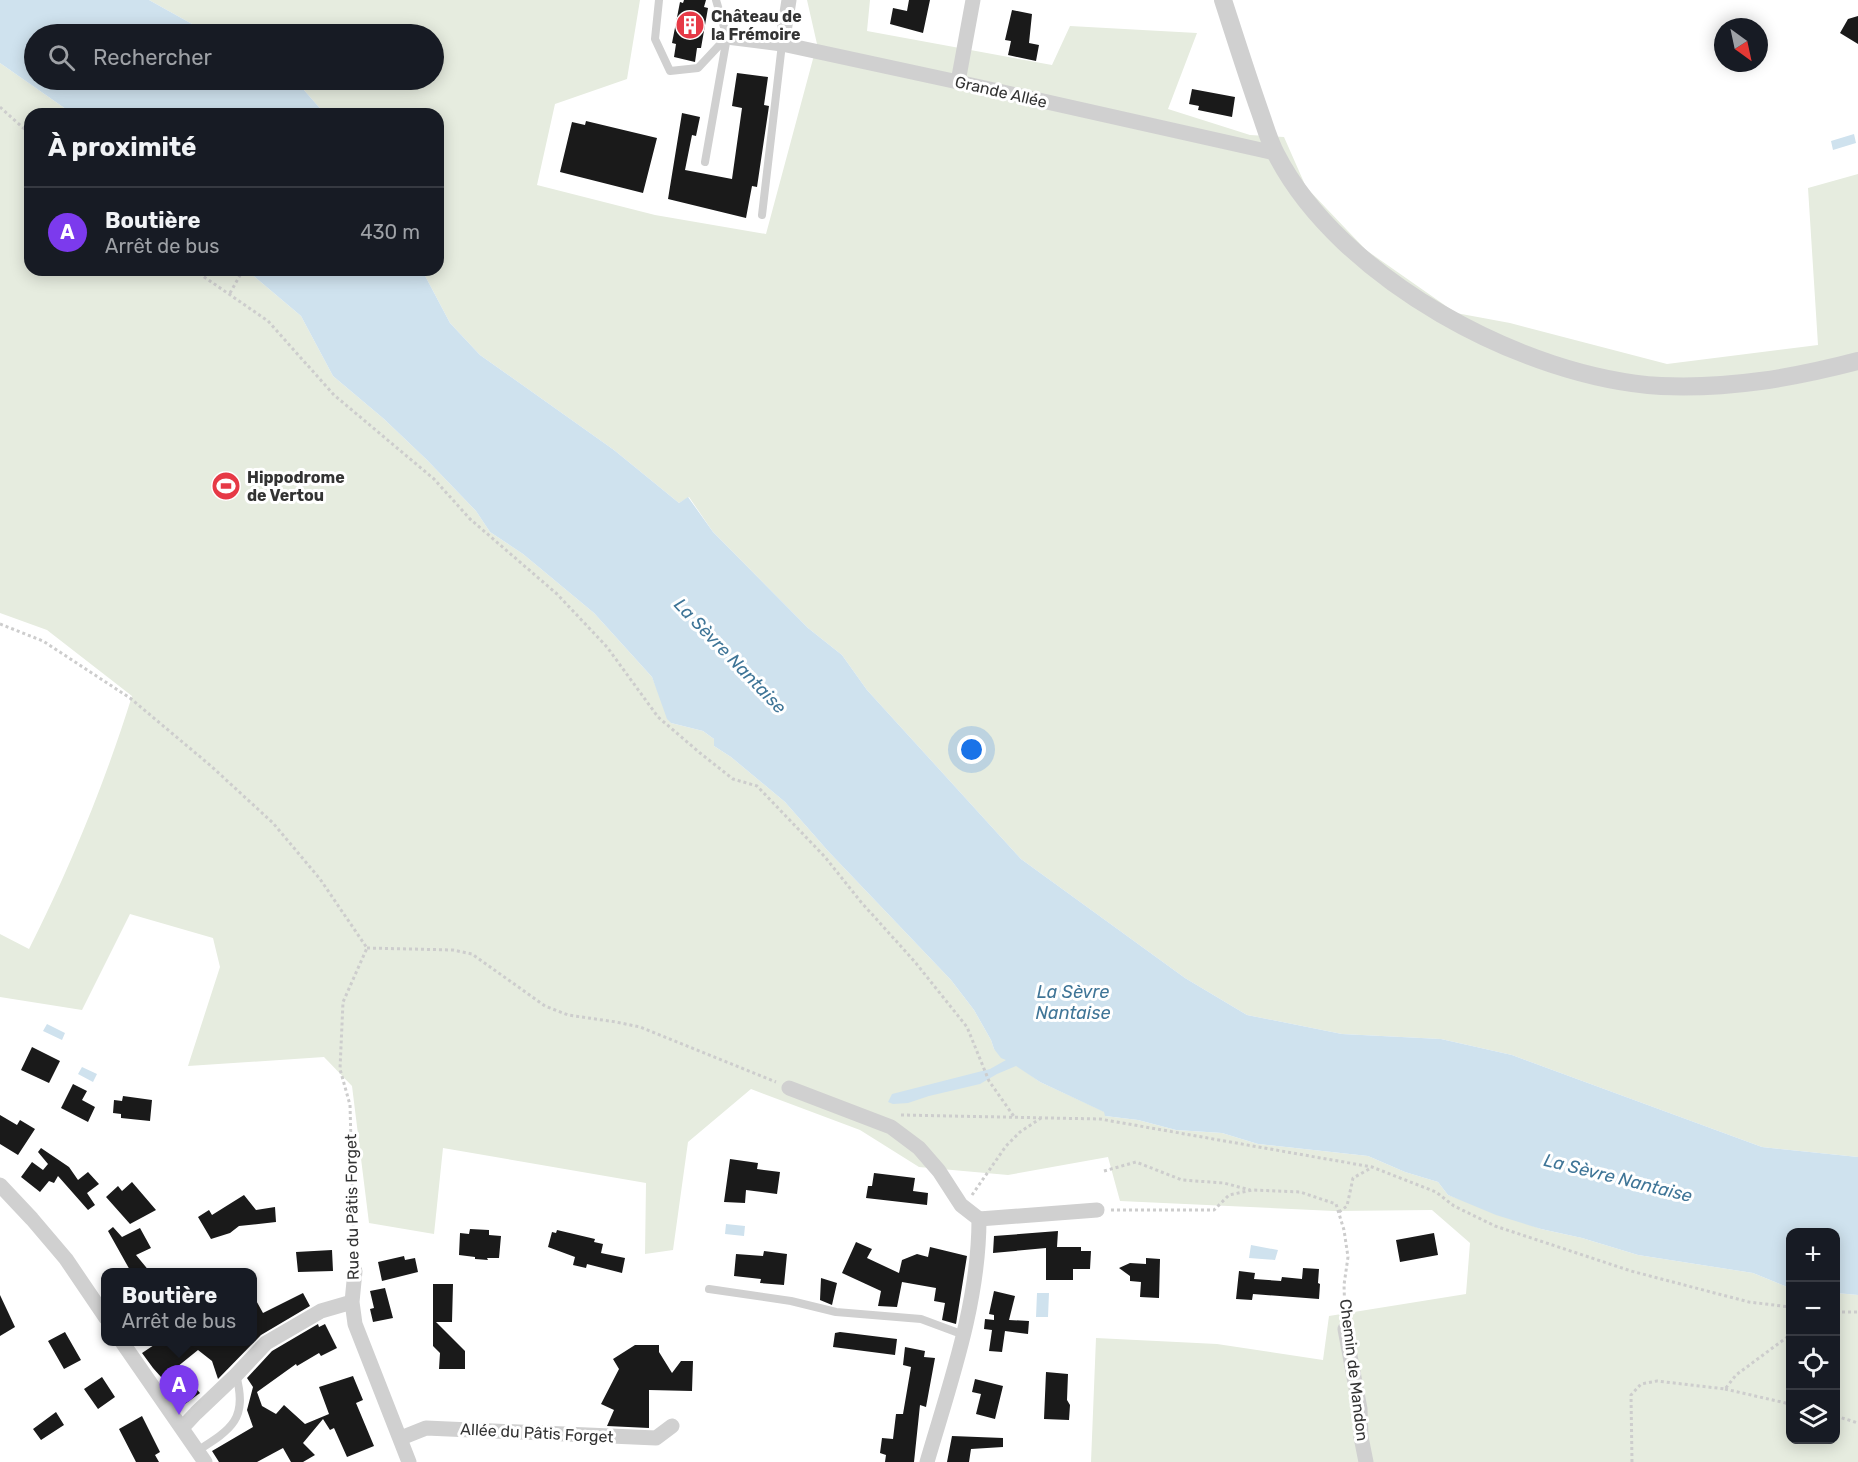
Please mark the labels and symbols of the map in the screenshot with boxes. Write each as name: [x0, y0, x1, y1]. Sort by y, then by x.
place label: Château de la Frémoire: [711, 7, 802, 44]
building icon: Château de la Frémoire: [674, 9, 706, 41]
north arrow: [1714, 18, 1768, 72]
street label: Grande Allée: [953, 72, 1049, 112]
place label: Hippodrome de Vertou: [247, 468, 345, 505]
sports icon: Hippodrome de Vertou: [210, 470, 242, 502]
water label: La Sèvre Nantaise: [669, 594, 791, 718]
your location: [957, 735, 986, 764]
water label: La Sèvre Nantaise: [1036, 981, 1110, 1024]
street label: Rue du Pâtis Forget: [341, 1134, 363, 1280]
water label: La Sèvre Nantaise: [1542, 1149, 1694, 1207]
street label: Chemin de Mandon: [1336, 1298, 1372, 1442]
pin: A: [160, 1366, 198, 1415]
street label: Allée du Pâtis Forget: [460, 1419, 614, 1447]

